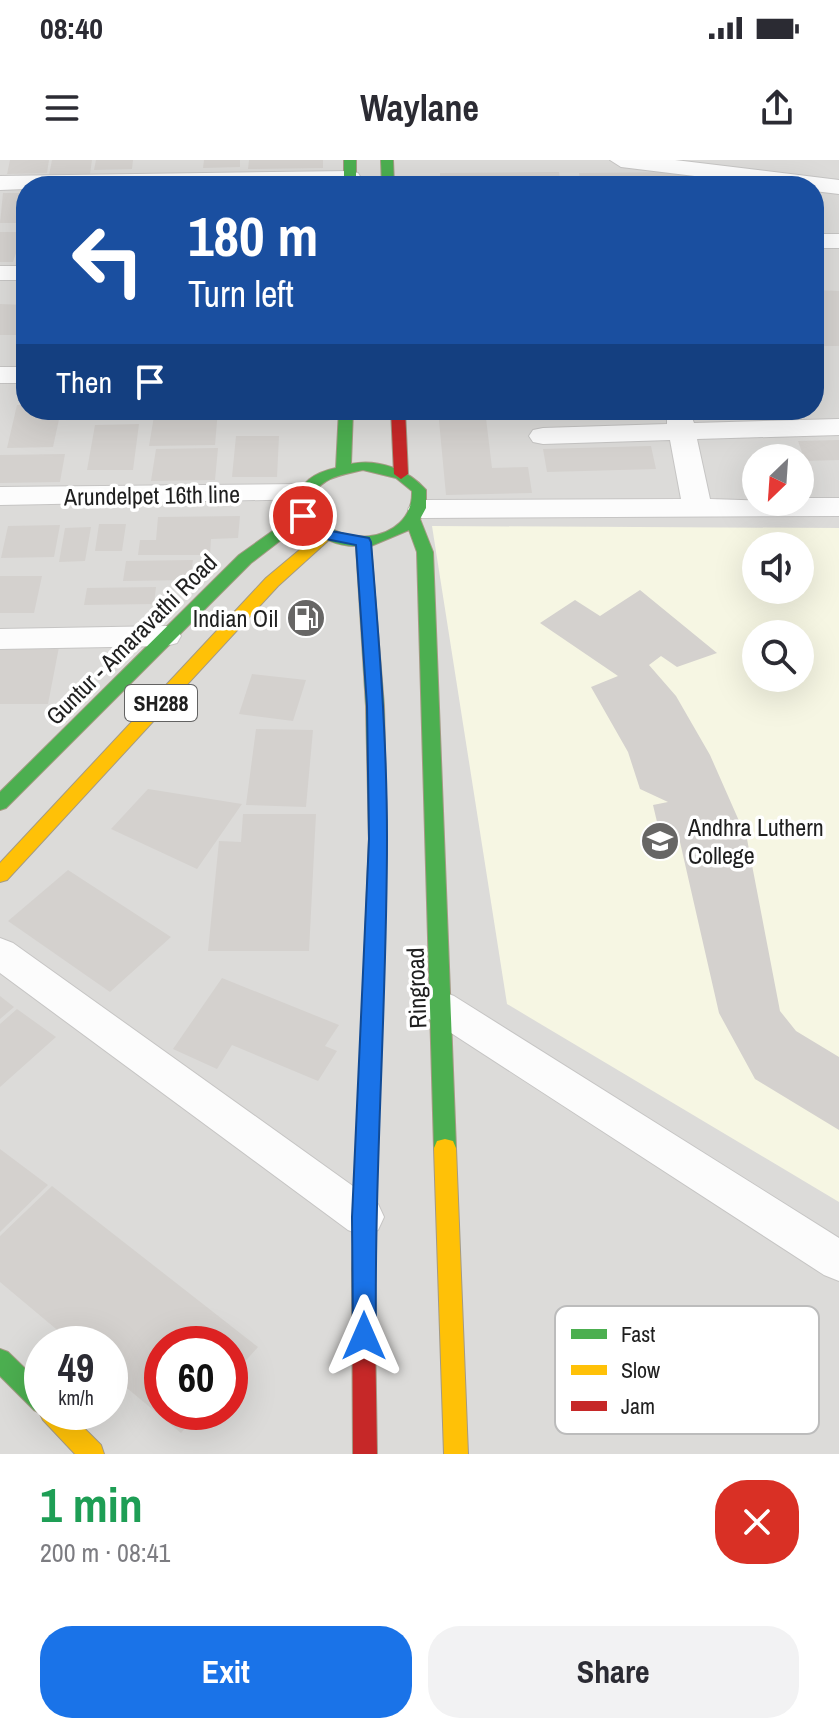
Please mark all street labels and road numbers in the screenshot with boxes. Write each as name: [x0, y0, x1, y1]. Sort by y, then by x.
street label: Arundelpet 16th line: [63, 477, 240, 513]
street label: Guntur - Amaravathi Road: [38, 546, 224, 732]
road number: SH288: [125, 685, 197, 721]
street label: Ringroad: [399, 947, 433, 1029]

